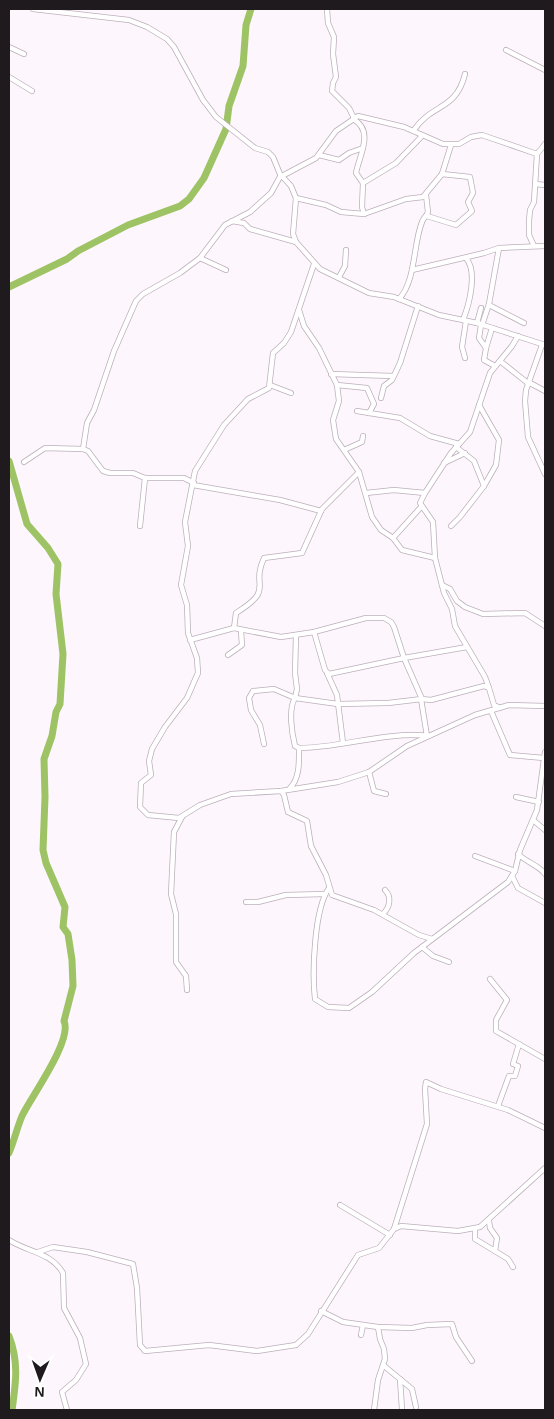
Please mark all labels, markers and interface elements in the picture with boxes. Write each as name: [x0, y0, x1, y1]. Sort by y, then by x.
north arrow: [15, 1354, 65, 1404]
text: N: [34, 1384, 45, 1400]

